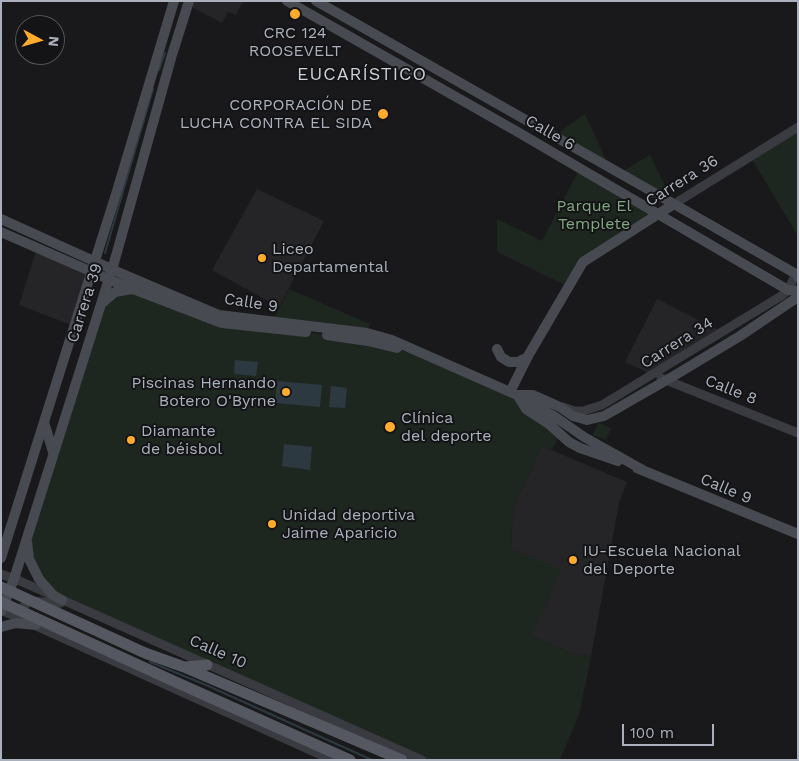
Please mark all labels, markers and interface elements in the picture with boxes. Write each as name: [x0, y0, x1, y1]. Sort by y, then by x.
marker: CRC 124 ROOSEVELT: [288, 7, 302, 21]
north arrow: [15, 15, 65, 65]
place label: CRC 124 ROOSEVELT: [249, 23, 341, 61]
text: N: [45, 35, 62, 47]
district label: EUCARÍSTICO: [296, 64, 428, 86]
place label: CORPORACIÓN DE LUCHA CONTRA EL SIDA: [180, 95, 372, 133]
marker: CORPORACIÓN DE LUCHA CONTRA EL SIDA: [376, 107, 390, 121]
street label: Calle 6: [522, 111, 578, 155]
street label: Carrera 36: [642, 151, 722, 211]
park label: Parque El Templete: [557, 196, 631, 234]
place label: Liceo Departamental: [272, 239, 389, 277]
marker: Liceo Departamental: [256, 252, 268, 264]
street label: Carrera 39: [63, 261, 107, 345]
street label: Calle 9: [223, 289, 279, 317]
street label: Carrera 34: [637, 313, 717, 373]
street label: Calle 8: [702, 371, 760, 409]
place label: Piscinas Hernando Botero O'Byrne: [132, 373, 276, 411]
marker: Piscinas Hernando Botero O'Byrne: [280, 386, 292, 398]
place label: Clínica del deporte: [401, 408, 491, 446]
marker: Clínica del deporte: [383, 420, 397, 434]
place label: Diamante de béisbol: [141, 421, 222, 459]
marker: Diamante de béisbol: [125, 434, 137, 446]
street label: Calle 9: [697, 470, 755, 508]
place label: Unidad deportiva Jaime Aparicio: [282, 505, 415, 543]
marker: Unidad deportiva Jaime Aparicio: [266, 518, 278, 530]
place label: IU-Escuela Nacional del Deporte: [583, 541, 741, 579]
marker: IU-Escuela Nacional del Deporte: [567, 554, 579, 566]
street label: Calle 10: [186, 631, 250, 673]
scale bar: [624, 714, 716, 746]
text: 100 m: [630, 724, 674, 742]

